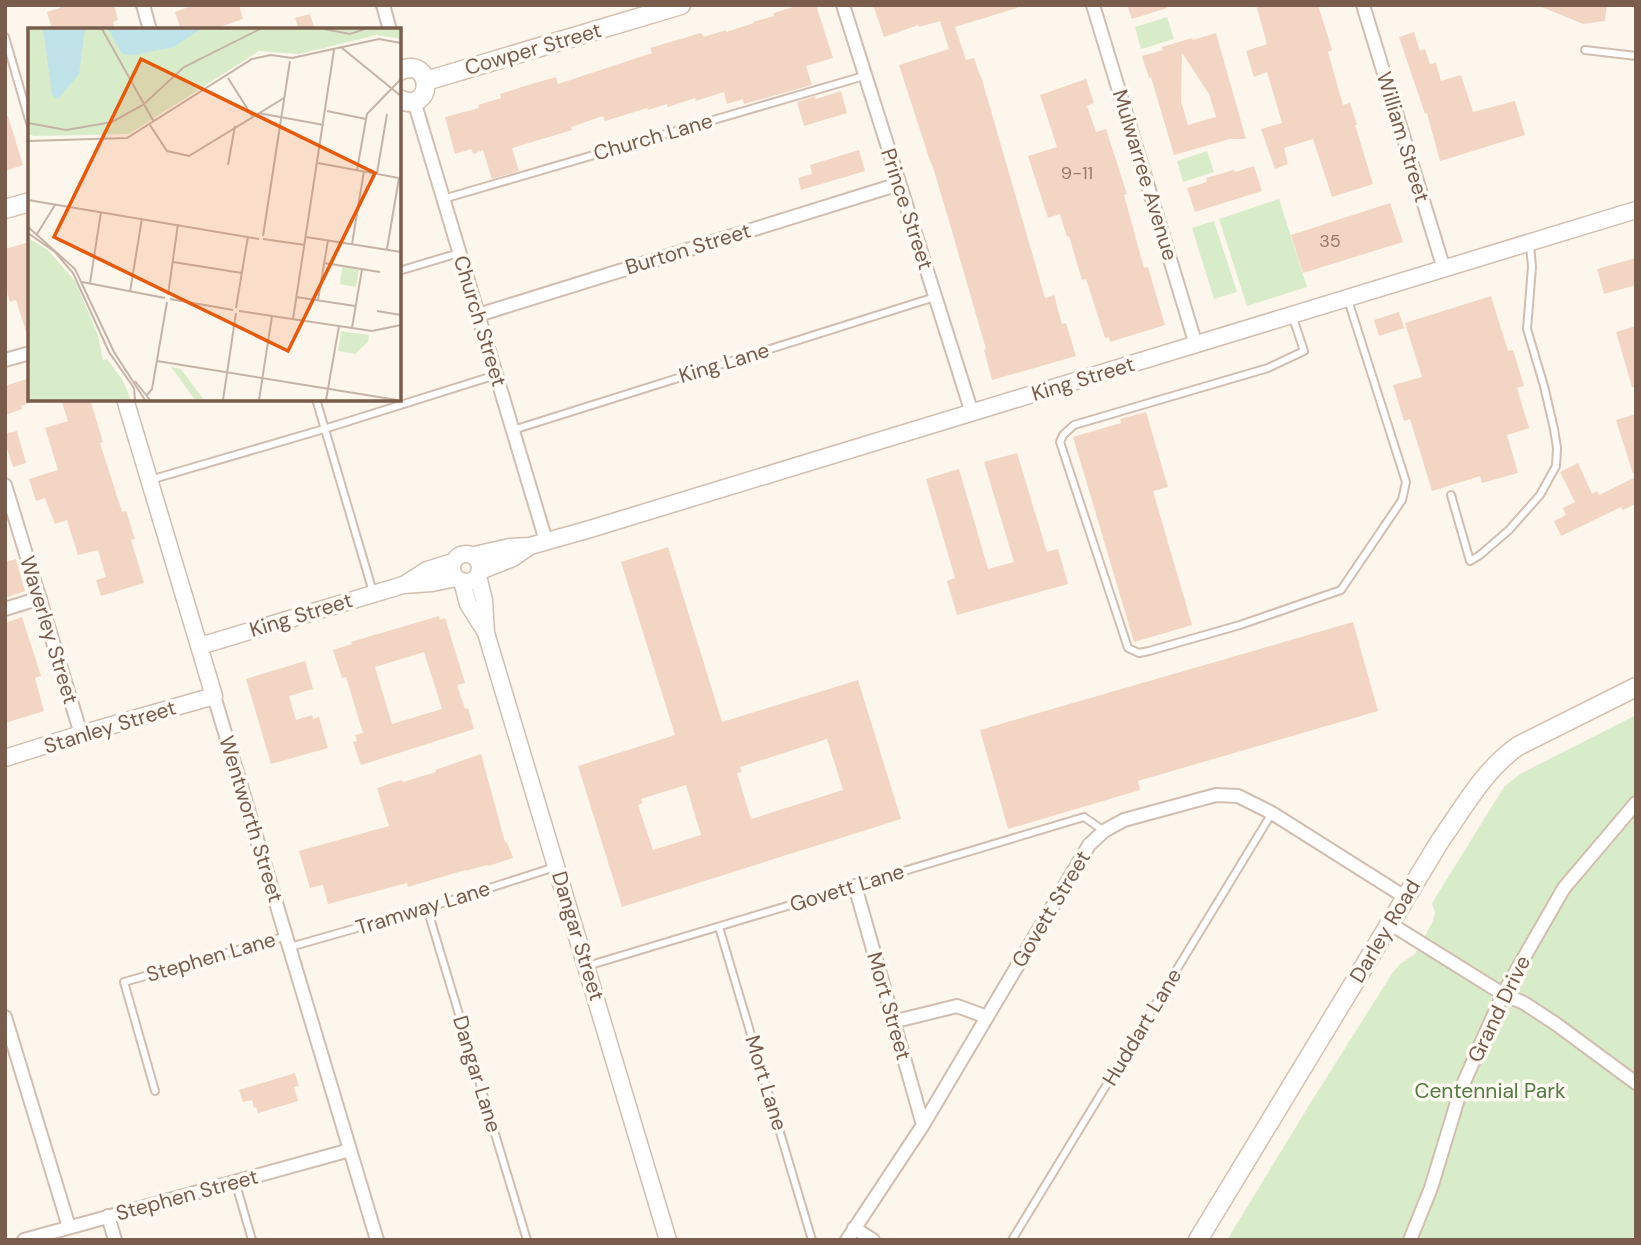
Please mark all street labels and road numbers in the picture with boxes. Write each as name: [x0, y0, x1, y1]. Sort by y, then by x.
street label: Cowper Street: [461, 16, 605, 82]
street label: William Street: [1370, 68, 1436, 206]
street label: Mulwarree Avenue: [1106, 86, 1184, 264]
street label: Church Lane: [590, 107, 716, 167]
street label: Prince Street: [874, 145, 940, 273]
street label: Burton Street: [622, 217, 754, 281]
street label: Church Street: [447, 252, 513, 390]
street label: King Lane: [675, 336, 773, 390]
street label: King Street: [1028, 350, 1138, 408]
street label: Waverley Street: [13, 552, 85, 708]
street label: King Street: [246, 586, 356, 644]
street label: Stanley Street: [40, 694, 180, 760]
street label: Wentworth Street: [212, 732, 290, 906]
street label: Govett Street: [1005, 845, 1097, 973]
street label: Govett Lane: [786, 857, 908, 919]
street label: Dangar Street: [545, 868, 611, 1004]
street label: Tramway Lane: [352, 874, 494, 942]
street label: Darley Road: [1343, 874, 1427, 988]
street label: Stephen Lane: [143, 925, 279, 989]
street label: Mort Street: [860, 949, 918, 1063]
street label: Grand Drive: [1461, 951, 1537, 1067]
street label: Huddart Lane: [1096, 963, 1188, 1091]
street label: Dangar Lane: [446, 1012, 508, 1136]
street label: Mort Lane: [738, 1032, 794, 1134]
street label: Stephen Street: [113, 1163, 261, 1227]

